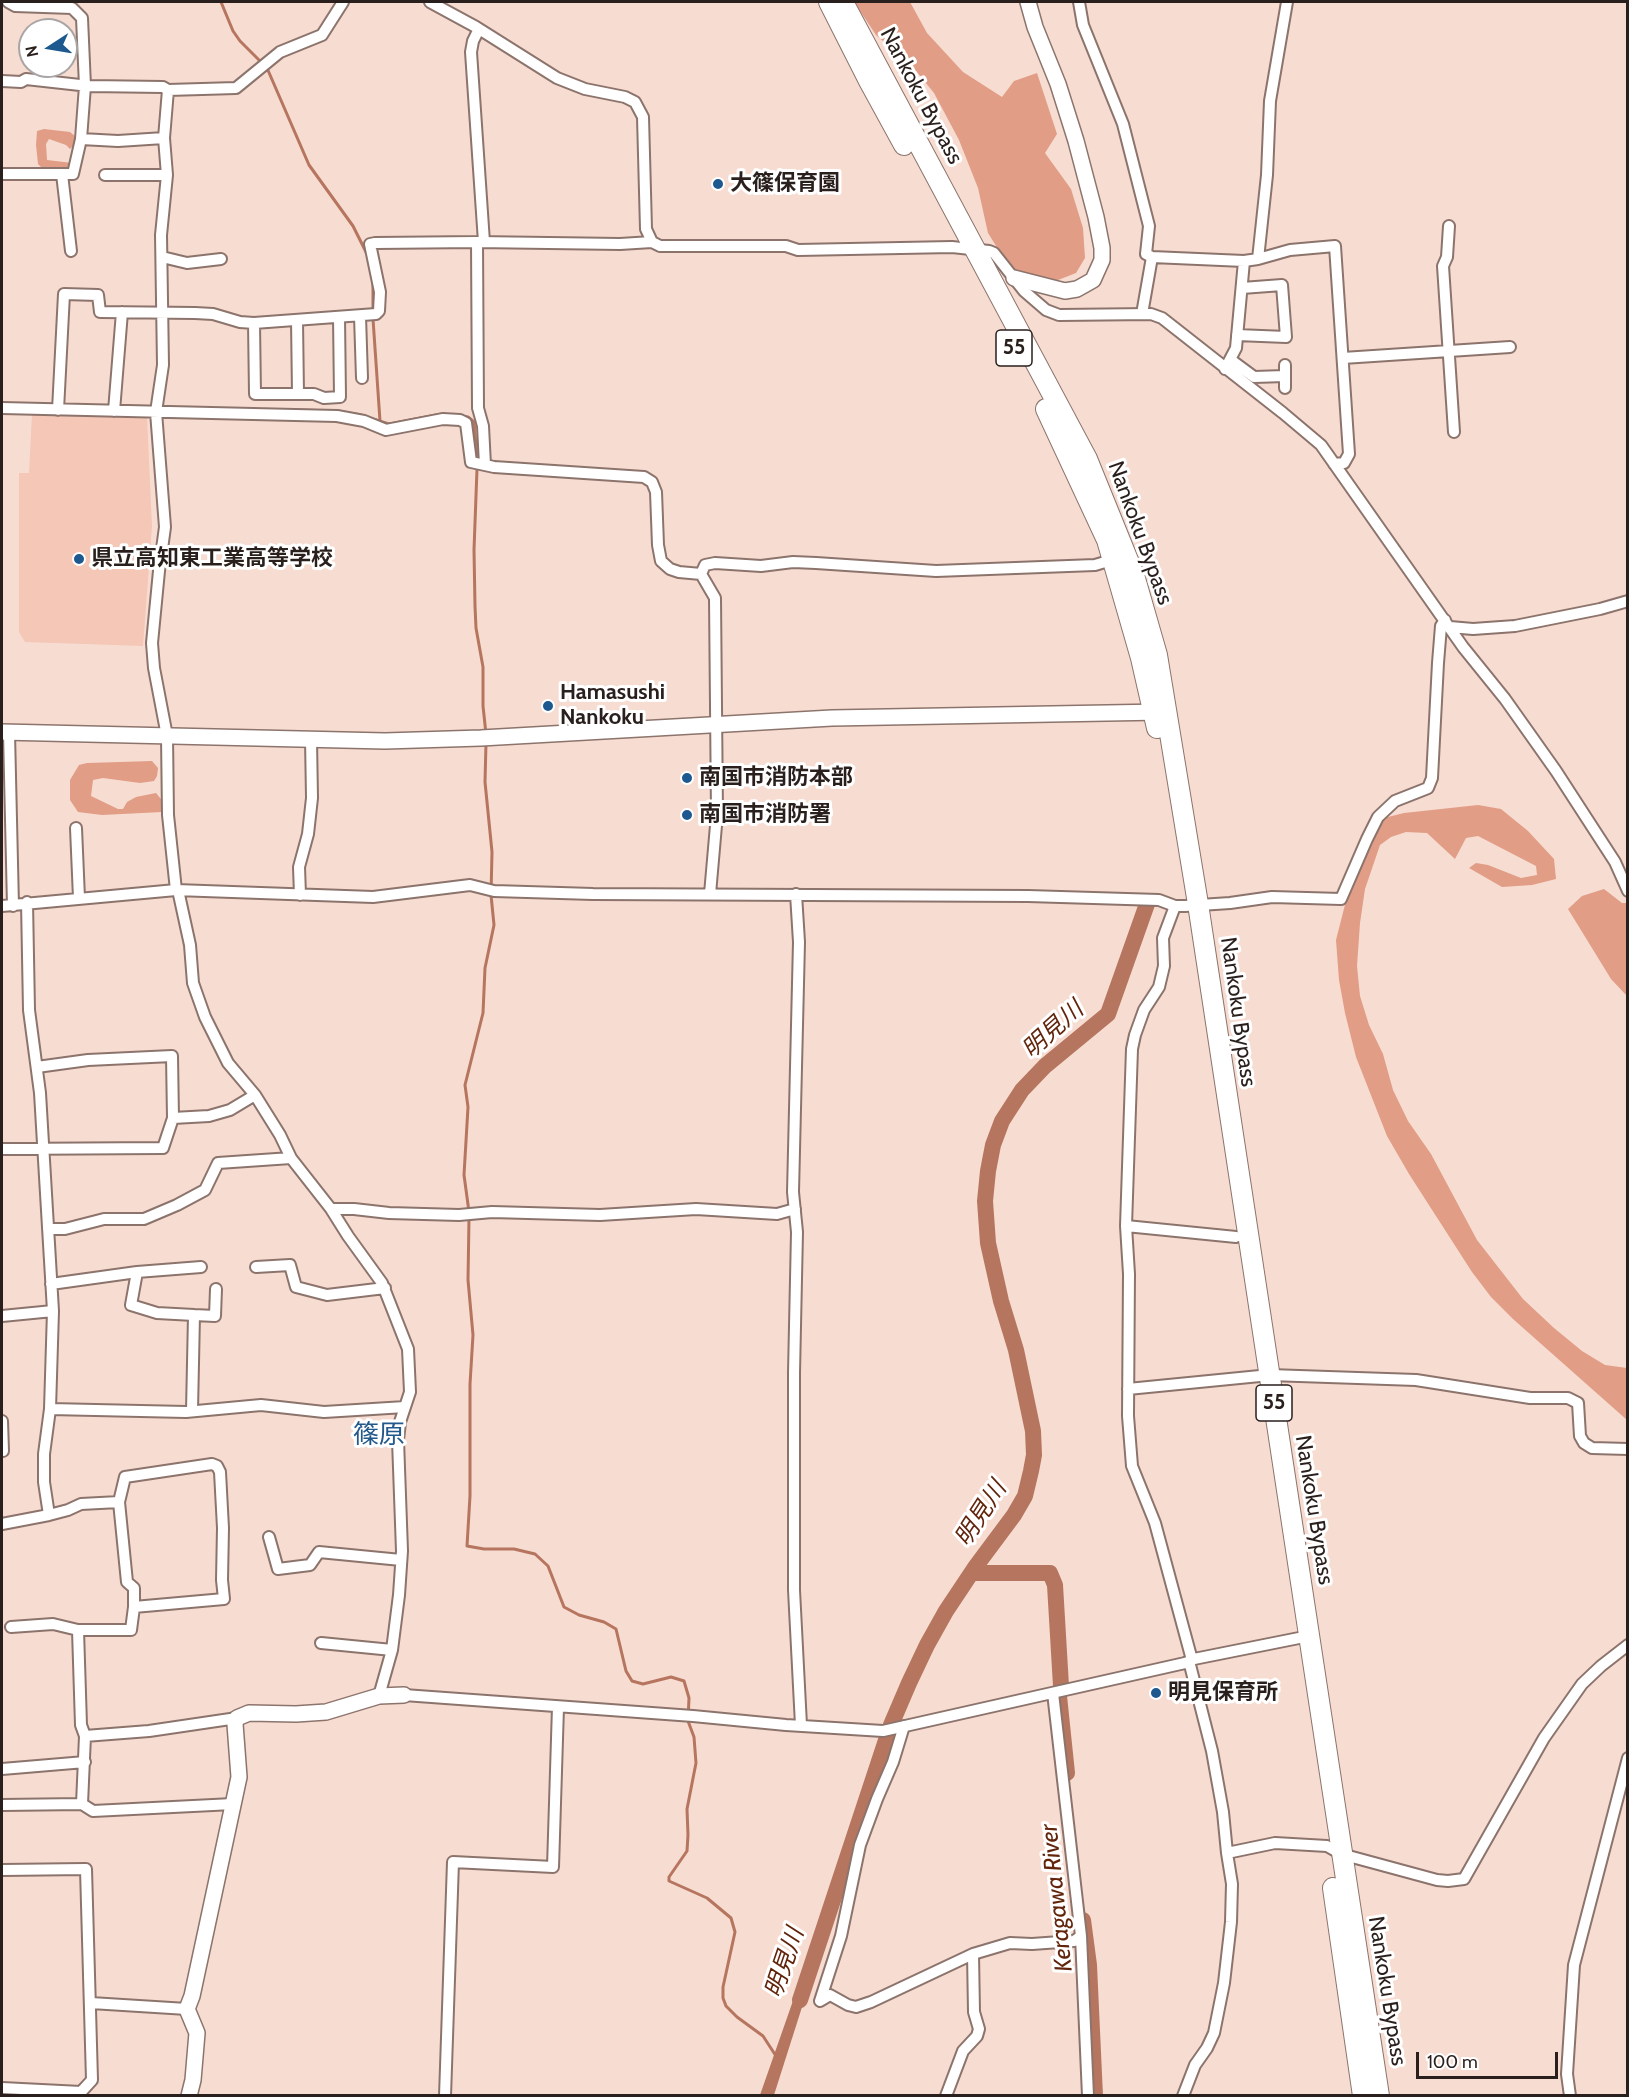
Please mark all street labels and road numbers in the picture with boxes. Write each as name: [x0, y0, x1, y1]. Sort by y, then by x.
street label: Nankoku Bypass: [874, 23, 968, 169]
road number: 55: [996, 330, 1032, 366]
street label: Nankoku Bypass: [1102, 458, 1178, 608]
street label: Nankoku Bypass: [1214, 936, 1262, 1088]
road number: 55: [1256, 1385, 1292, 1421]
street label: Nankoku Bypass: [1289, 1433, 1339, 1587]
street label: Nankoku Bypass: [1362, 1914, 1412, 2068]

